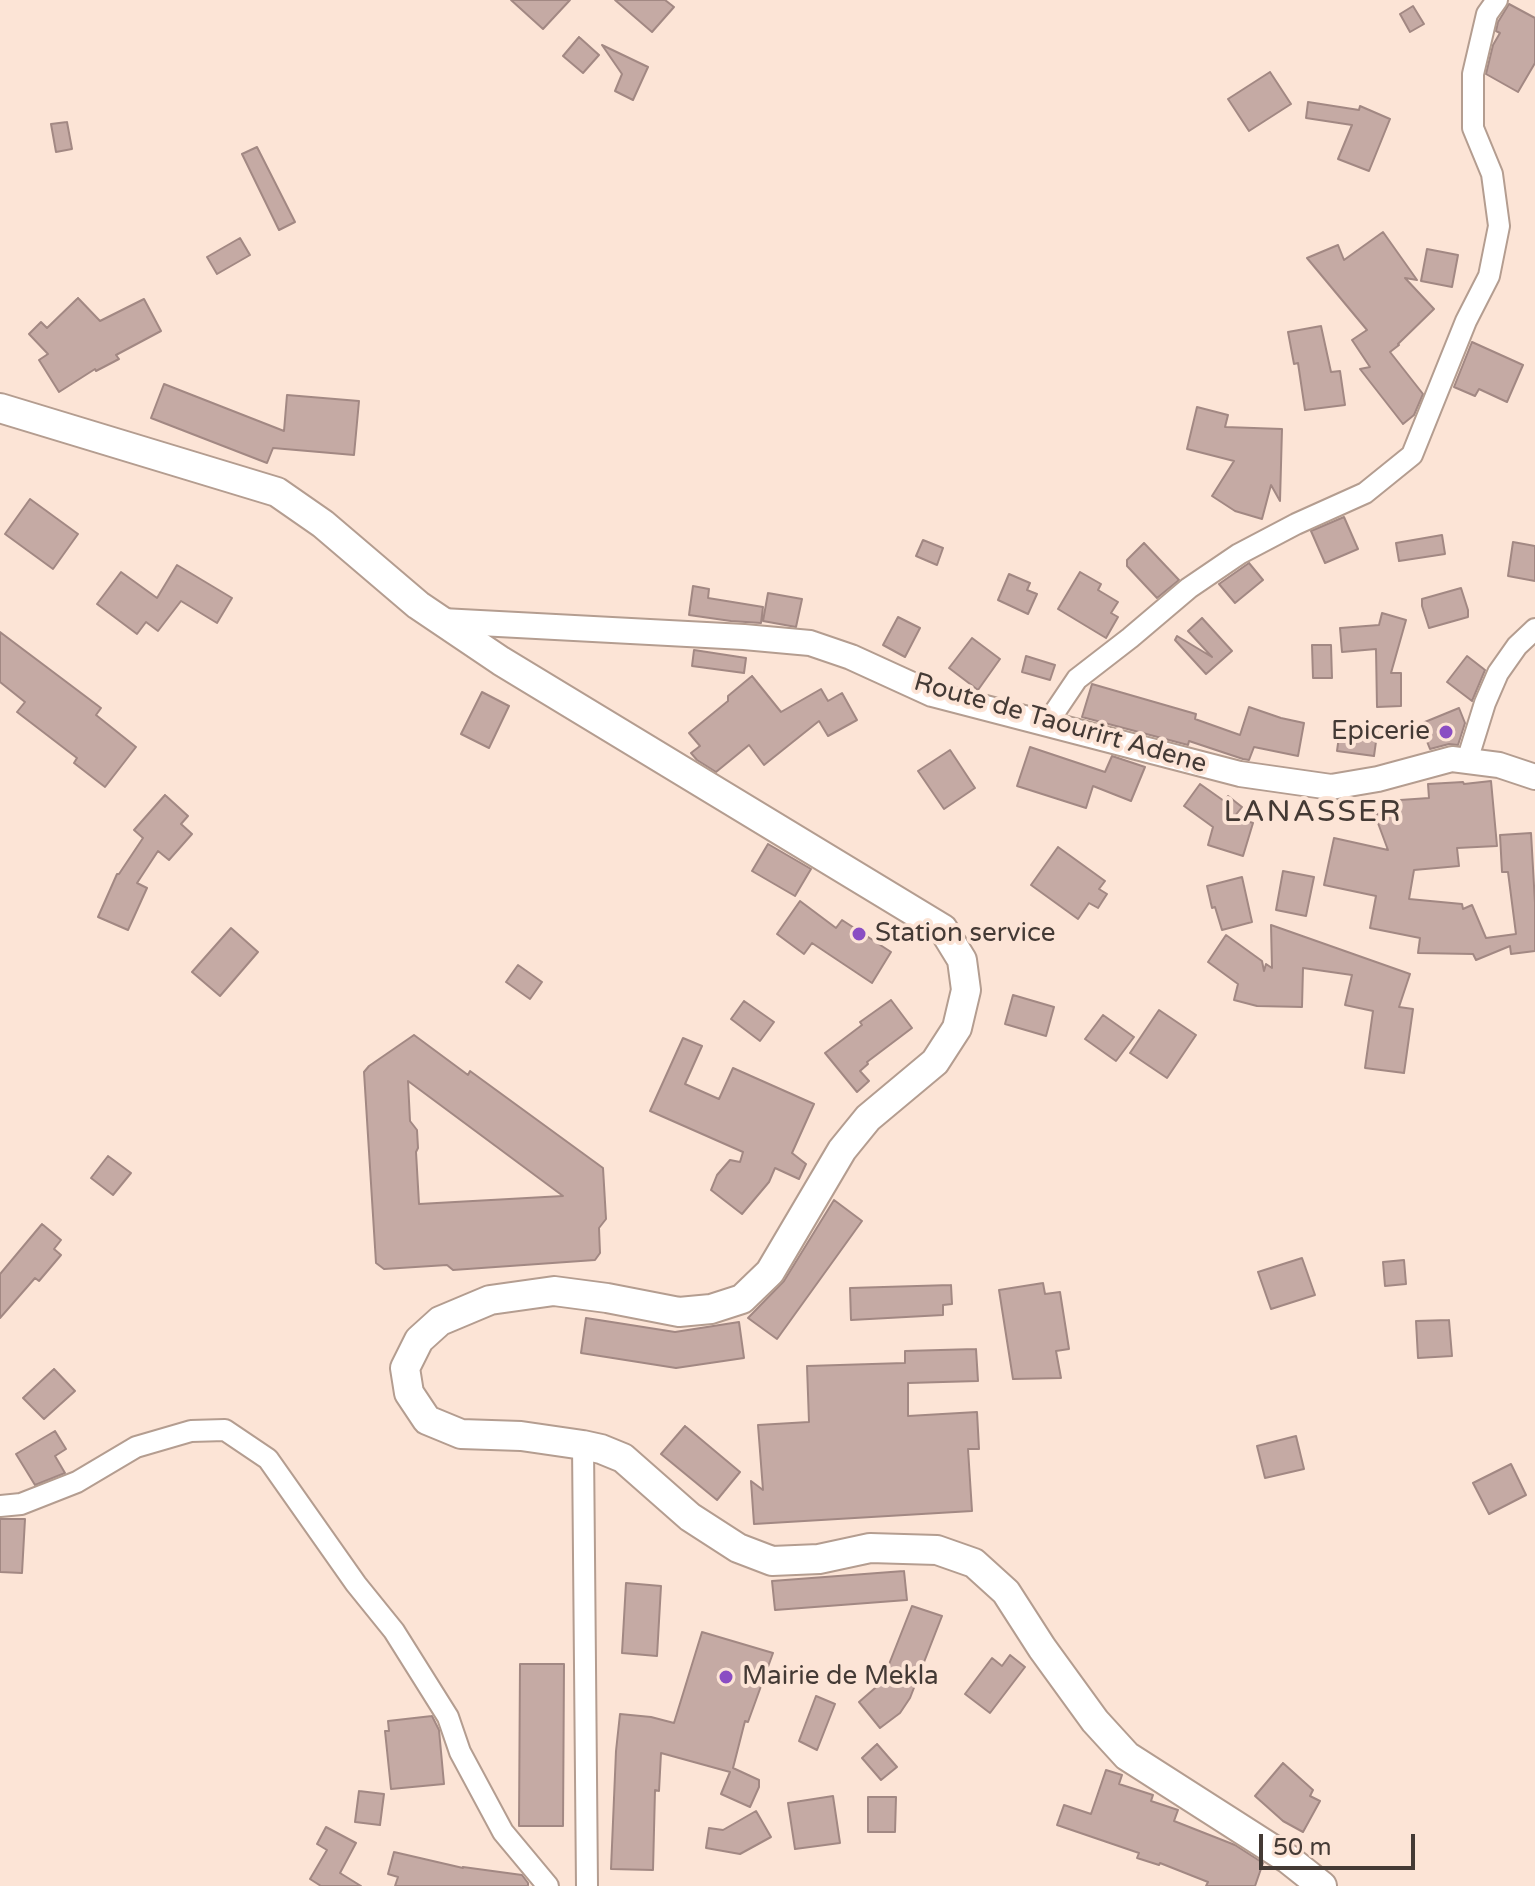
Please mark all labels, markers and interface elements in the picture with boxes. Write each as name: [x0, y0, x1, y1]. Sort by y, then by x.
street label: Route de Taourirt Adene: [910, 667, 1210, 781]
place label: Epicerie: [1331, 716, 1430, 748]
marker: Epicerie: [1437, 723, 1455, 741]
district label: LANASSER: [1224, 795, 1402, 831]
place label: Station service: [875, 918, 1055, 950]
marker: Station service: [850, 925, 868, 943]
place label: Mairie de Mekla: [742, 1661, 939, 1693]
marker: Mairie de Mekla: [717, 1668, 735, 1686]
scale bar: [1263, 1818, 1419, 1868]
text: 50 m: [1273, 1833, 1331, 1862]

